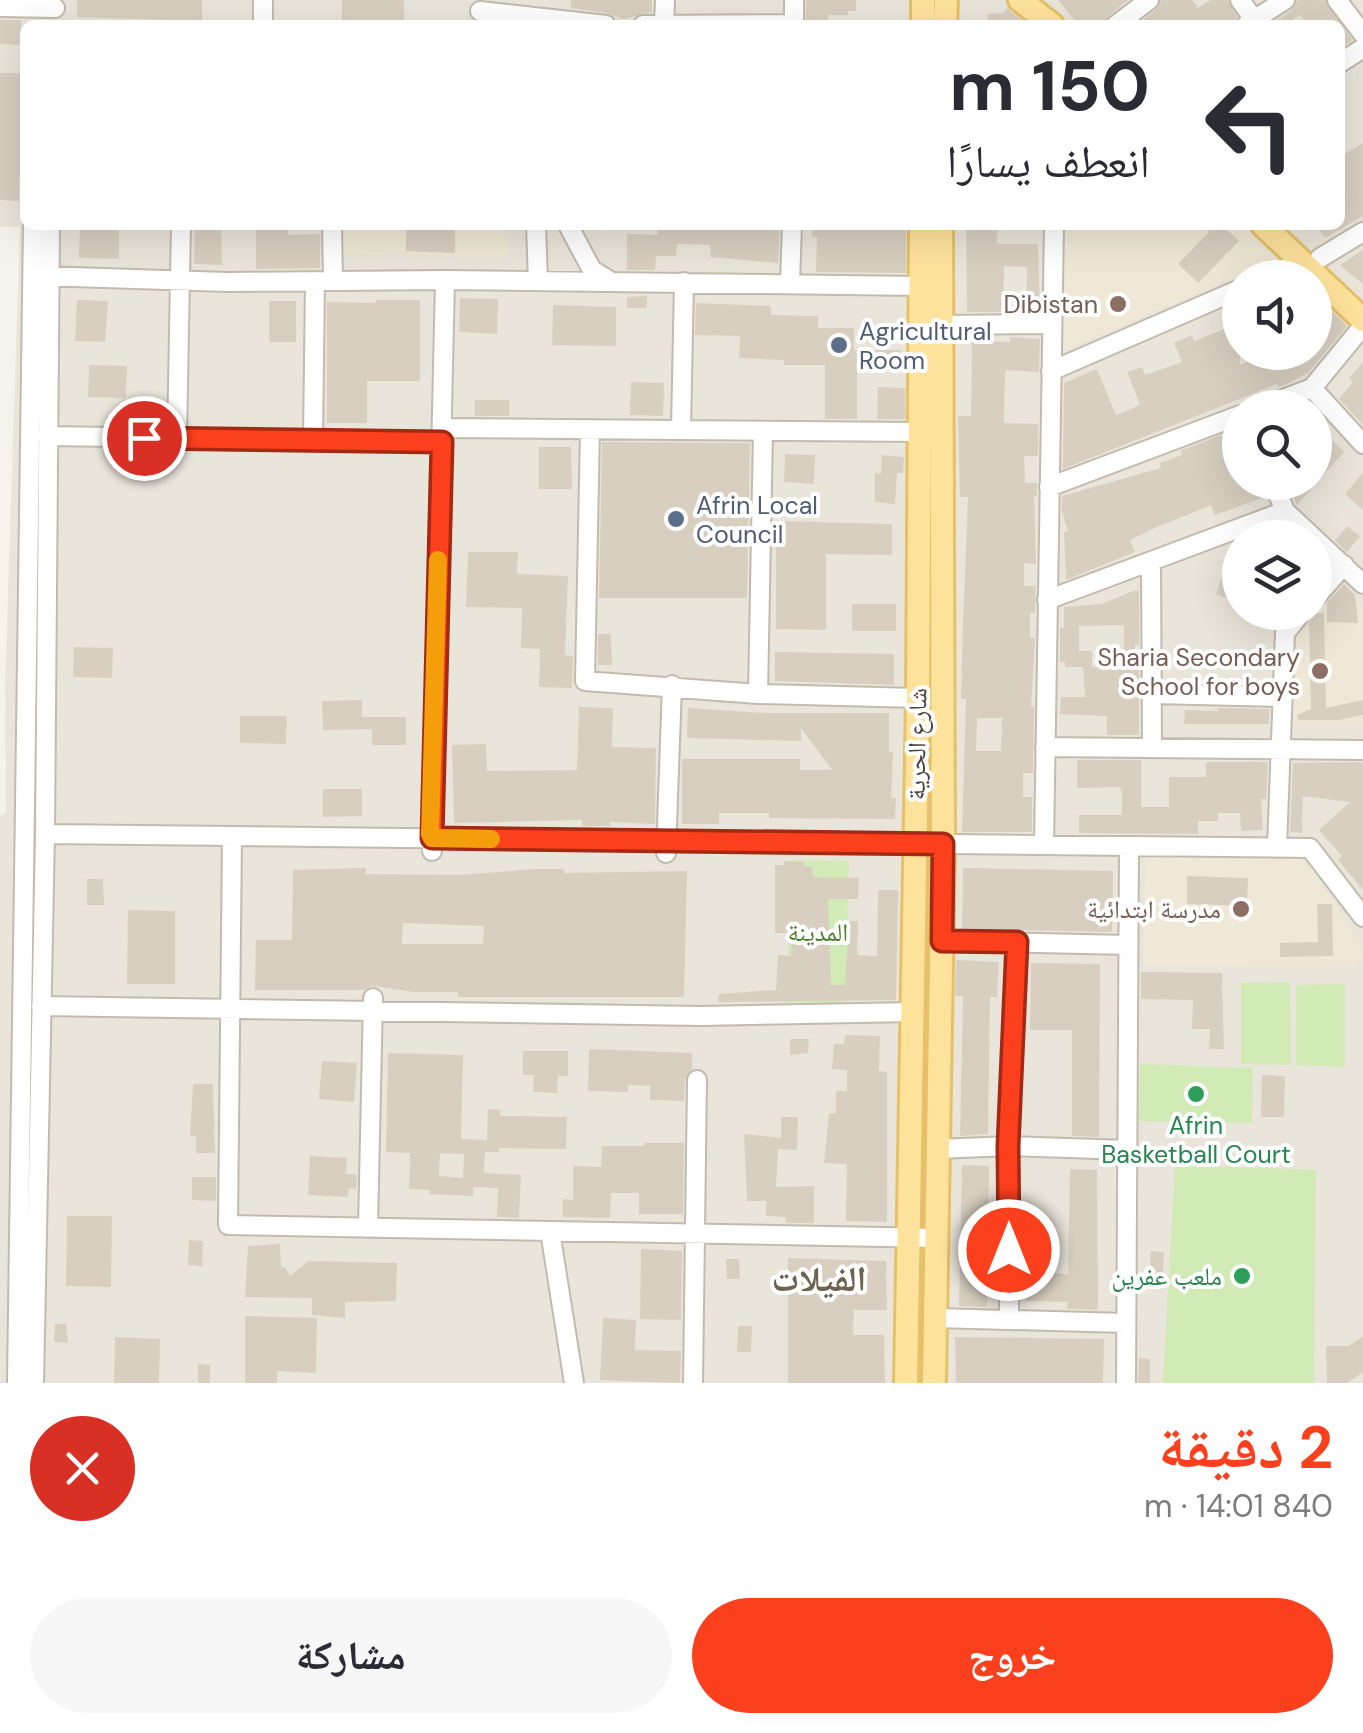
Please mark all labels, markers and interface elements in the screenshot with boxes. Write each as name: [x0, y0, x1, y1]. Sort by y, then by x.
text: 150 m: [949, 41, 1150, 132]
icon: left: [1185, 60, 1315, 190]
text: انعطف يسارًا: [947, 132, 1150, 191]
map controls: [1222, 260, 1332, 630]
button: sound: [1222, 260, 1332, 370]
place label: Dibistan: [1003, 288, 1098, 321]
marker: Dibistan: [1107, 293, 1129, 315]
place label: Agricultural Room: [859, 315, 992, 377]
marker: Agricultural Room: [828, 334, 850, 356]
button: search: [1222, 390, 1332, 500]
pin: [102, 396, 187, 481]
icon: arrive: [117, 411, 172, 466]
place label: Afrin Local Council: [696, 489, 818, 551]
marker: Afrin Local Council: [665, 508, 687, 530]
button: layers: [1222, 520, 1332, 630]
place label: Sharia Secondary School for boys: [1097, 641, 1300, 703]
marker: Sharia Secondary School for boys: [1309, 660, 1331, 682]
street label: شارع الحرية: [900, 688, 934, 800]
place label: مدرسة ابتدائية: [1087, 893, 1221, 926]
marker: مدرسة ابتدائية: [1230, 898, 1252, 920]
park label: المدينة: [788, 916, 848, 949]
marker: Afrin Basketball Court: [1185, 1083, 1207, 1105]
place label: Afrin Basketball Court: [1101, 1109, 1291, 1171]
position arrow: [957, 1198, 1061, 1302]
district label: الفيلات: [772, 1256, 866, 1302]
place label: ملعب عفرين: [1111, 1260, 1222, 1293]
marker: ملعب عفرين: [1231, 1265, 1253, 1287]
text: 2 دقيقة: [1158, 1408, 1333, 1487]
button: close: [30, 1416, 135, 1521]
text: 840 m · 14:01: [1144, 1485, 1333, 1527]
button: مشاركة: [30, 1598, 672, 1713]
button: خروج: [692, 1598, 1333, 1713]

